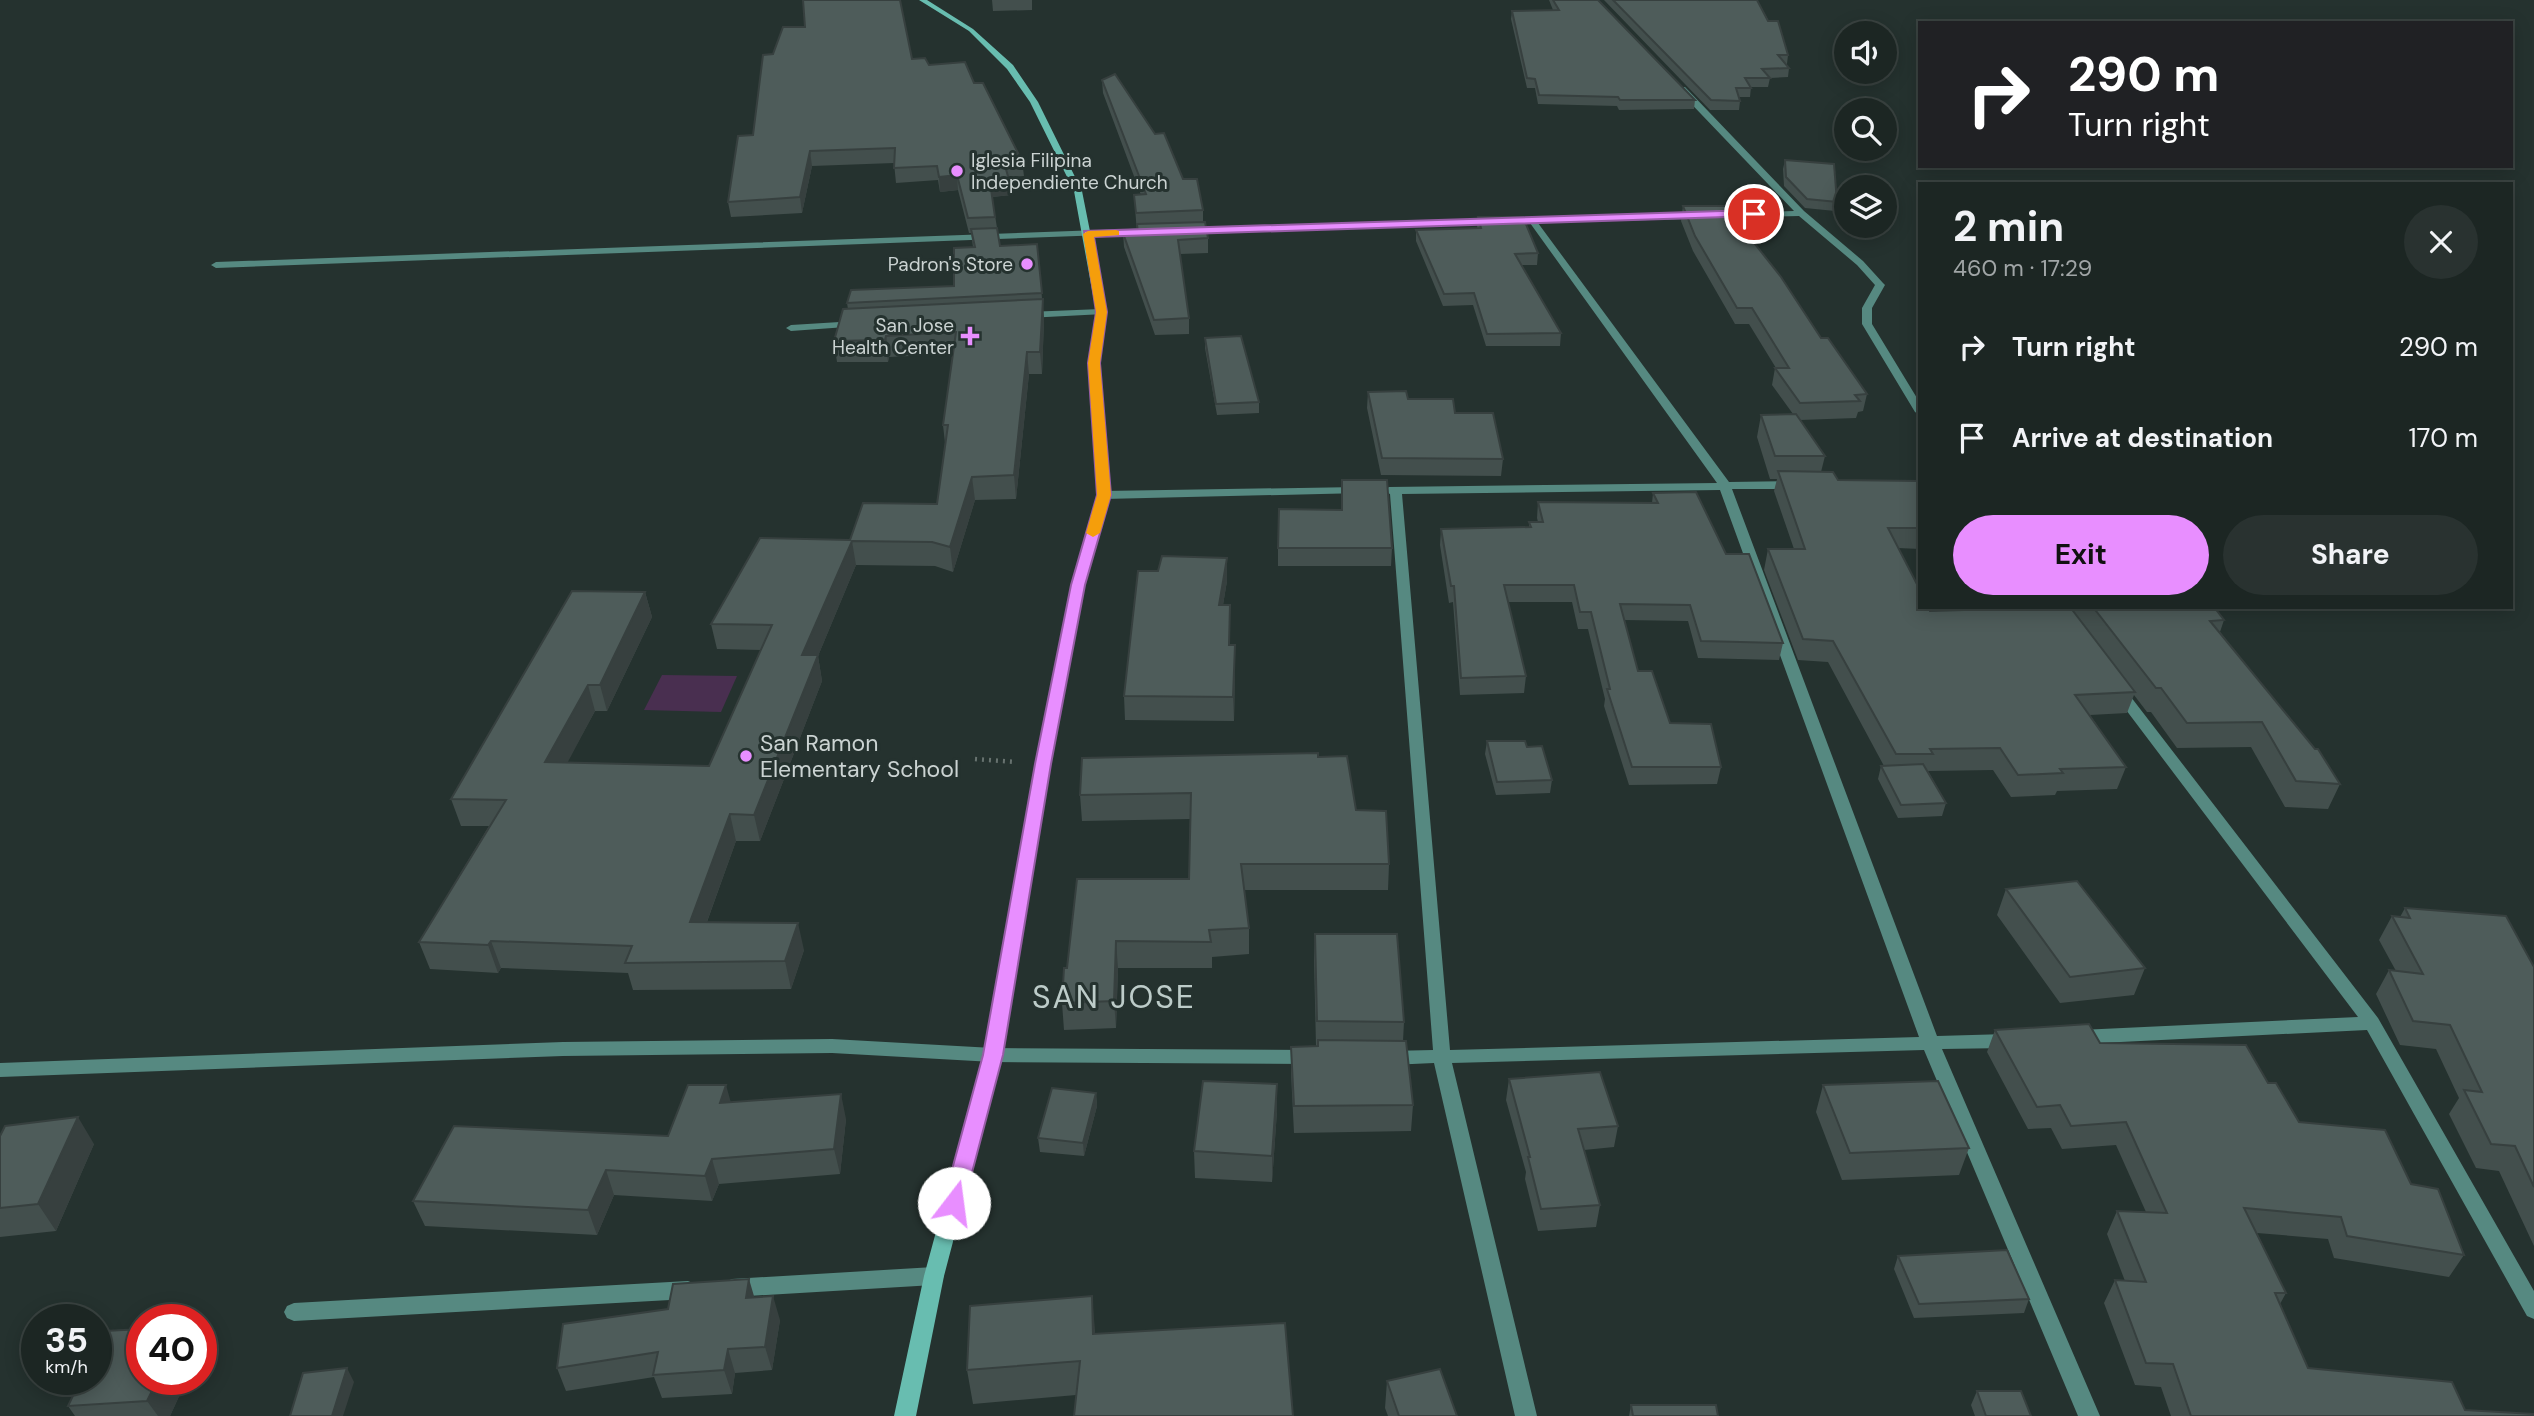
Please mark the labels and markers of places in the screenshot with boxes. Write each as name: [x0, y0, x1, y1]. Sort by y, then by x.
place label: Iglesia Filipina Independiente Church: [971, 148, 1168, 195]
marker: Iglesia Filipina Independiente Church: [949, 163, 965, 179]
pin: [1724, 184, 1784, 244]
place label: Padron's Store: [888, 252, 1013, 277]
marker: Padron's Store: [1019, 256, 1035, 272]
place label: San Jose Health Center: [832, 313, 954, 360]
marker: San Jose Health Center: [960, 326, 980, 346]
place label: San Ramon Elementary School: [760, 728, 959, 784]
marker: San Ramon Elementary School: [738, 748, 754, 764]

